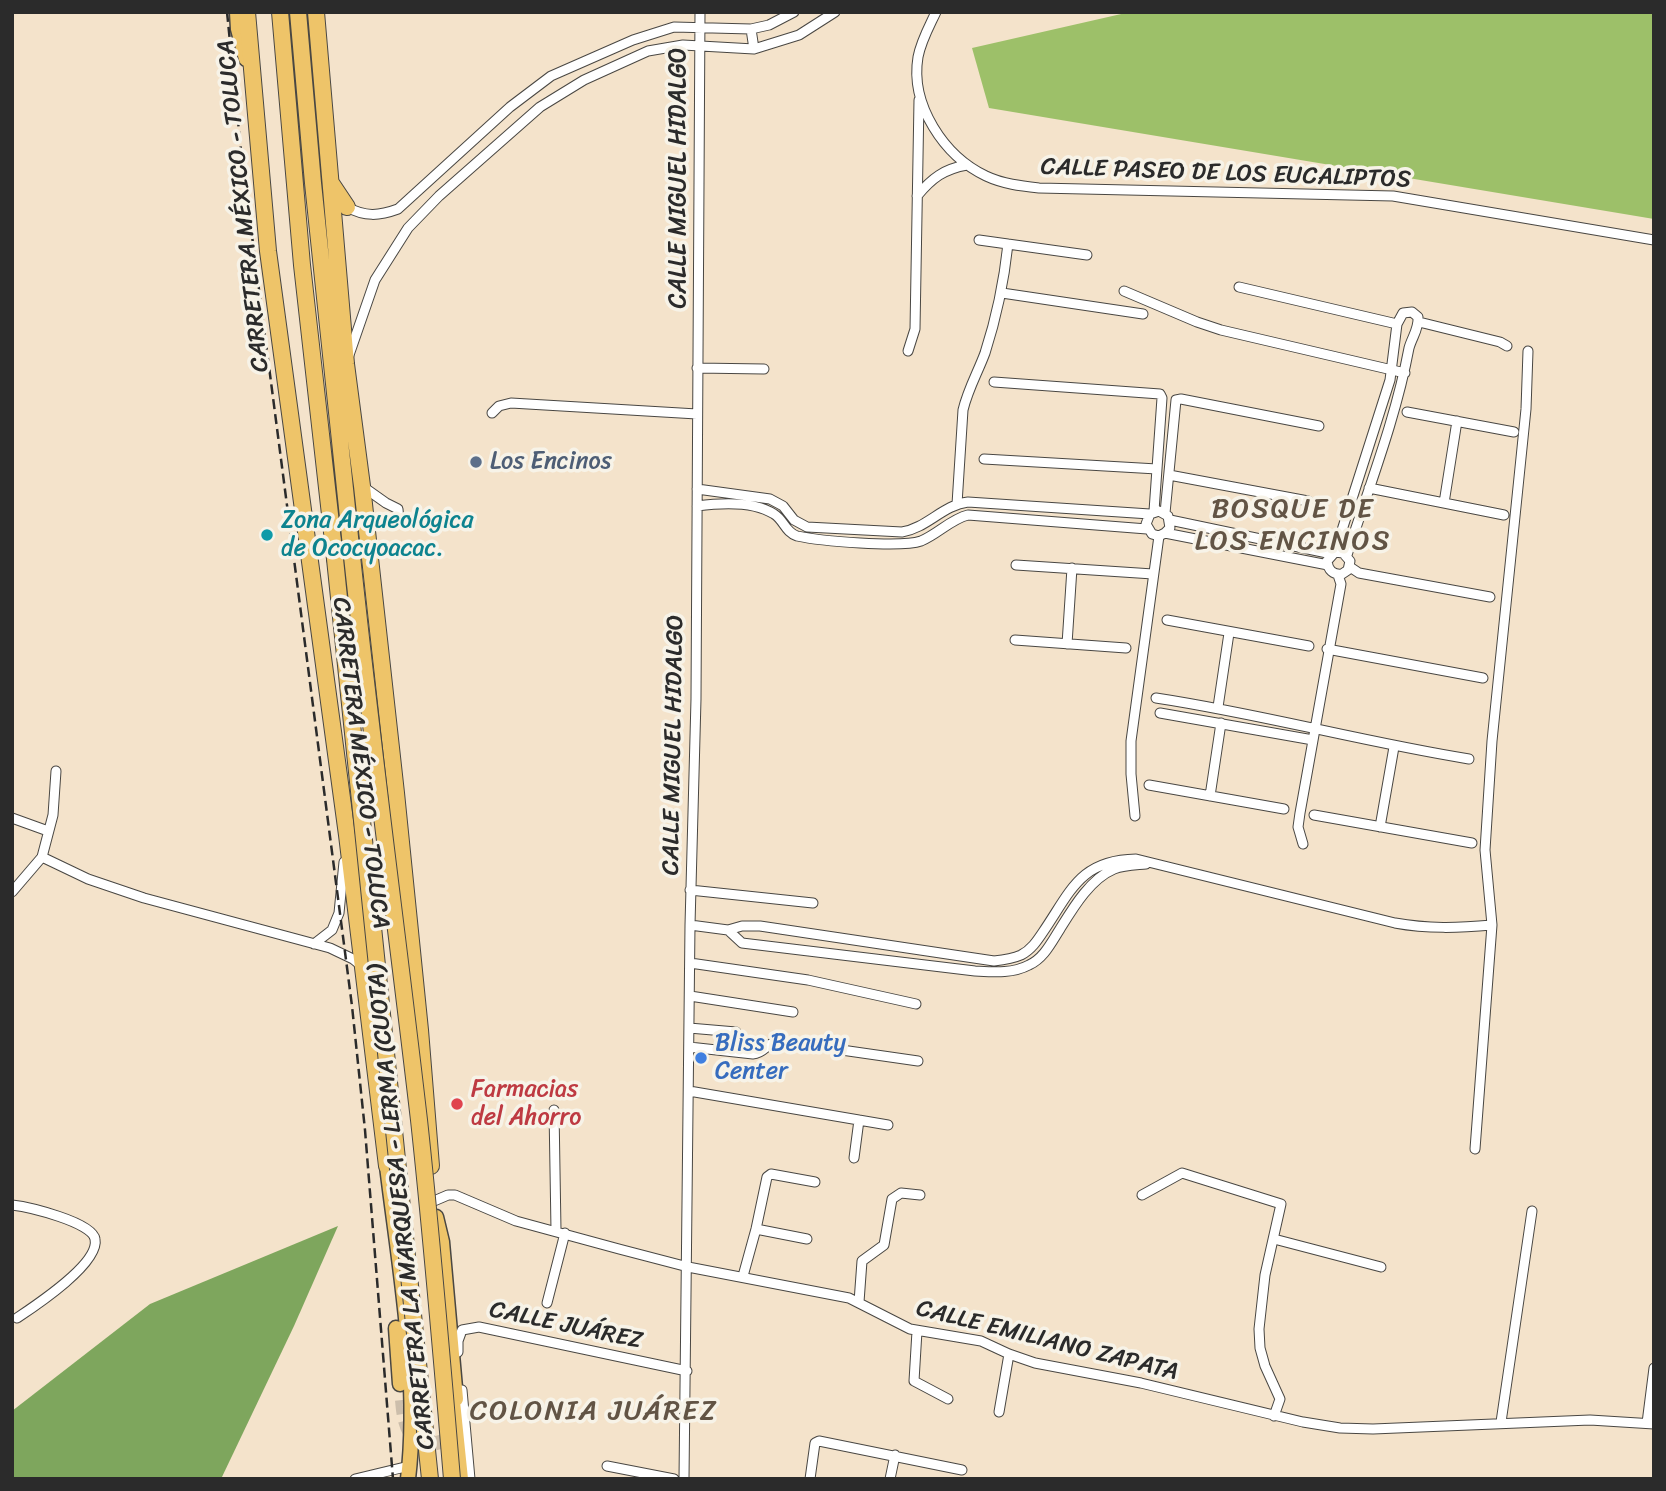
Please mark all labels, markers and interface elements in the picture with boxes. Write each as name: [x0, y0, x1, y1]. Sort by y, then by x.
street label: CARRETERA MÉXICO - TOLUCA: [212, 39, 276, 373]
street label: CALLE MIGUEL HIDALGO: [665, 48, 693, 308]
street label: CALLE PASEO DE LOS EUCALIPTOS: [1040, 153, 1412, 195]
place label: Los Encinos: [490, 448, 612, 476]
marker: Los Encinos: [468, 454, 484, 470]
district label: BOSQUE DE LOS ENCINOS: [1197, 493, 1389, 559]
place label: Zona Arqueológica de Ococyoacac.: [281, 507, 474, 563]
marker: Zona Arqueológica de Ococyoacac.: [259, 527, 275, 543]
street label: CARRETERA MÉXICO - TOLUCA: [325, 596, 395, 930]
street label: CALLE MIGUEL HIDALGO: [657, 614, 691, 876]
street label: CARRETERA LA MARQUESA - LERMA (CUOTA): [362, 963, 442, 1451]
place label: Bliss Beauty Center: [715, 1030, 846, 1086]
marker: Bliss Beauty Center: [693, 1050, 709, 1066]
place label: Farmacias del Ahorro: [471, 1076, 581, 1132]
marker: Farmacias del Ahorro: [449, 1096, 465, 1112]
street label: CALLE EMILIANO ZAPATA: [913, 1295, 1181, 1387]
street label: CALLE JUÁREZ: [487, 1296, 645, 1356]
district label: COLONIA JUÁREZ: [473, 1395, 715, 1429]

